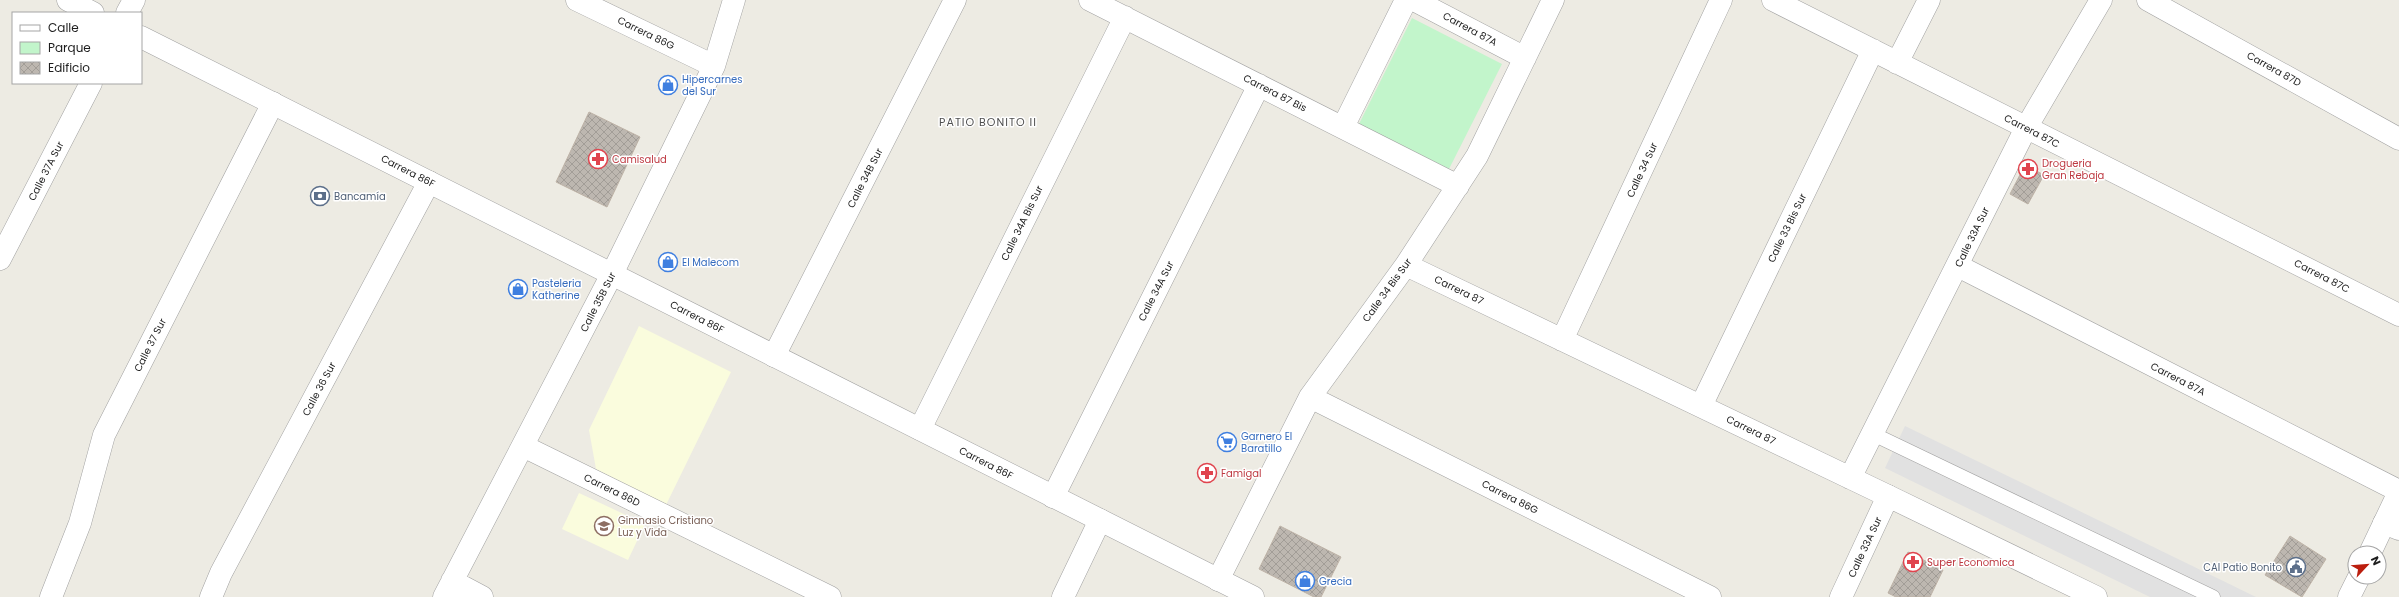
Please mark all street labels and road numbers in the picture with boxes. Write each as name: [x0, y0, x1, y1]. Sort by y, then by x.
street label: Carrera 87A: [1440, 8, 1500, 50]
street label: Carrera 86G: [615, 13, 677, 53]
street label: Carrera 87D: [2244, 48, 2304, 90]
street label: Carrera 87 Bis: [1241, 71, 1309, 115]
street label: Carrera 87C: [2002, 111, 2063, 152]
street label: Calle 37A Sur: [25, 138, 68, 203]
street label: Calle 34 Sur: [1623, 140, 1661, 200]
street label: Calle 34B Sur: [844, 145, 887, 210]
street label: Carrera 86F: [378, 151, 438, 191]
street label: Calle 34A Bis Sur: [997, 182, 1047, 263]
street label: Calle 33 Bis Sur: [1764, 191, 1810, 265]
street label: Calle 33A Sur: [1951, 204, 1993, 270]
street label: Calle 34 Bis Sur: [1359, 255, 1415, 325]
street label: Carrera 87C: [2292, 256, 2353, 297]
street label: Calle 34A Sur: [1134, 258, 1178, 324]
street label: Calle 35B Sur: [577, 269, 620, 334]
street label: Carrera 87: [1432, 272, 1487, 309]
street label: Carrera 86F: [667, 297, 727, 337]
street label: Calle 37 Sur: [130, 315, 170, 374]
street label: Calle 36 Sur: [298, 359, 340, 419]
street label: Carrera 87A: [2148, 359, 2208, 399]
street label: Carrera 87: [1724, 412, 1779, 449]
street label: Carrera 86F: [956, 443, 1016, 483]
street label: Carrera 86D: [581, 470, 643, 510]
street label: Carrera 86G: [1479, 476, 1541, 518]
street label: Calle 33A Sur: [1844, 514, 1886, 580]

